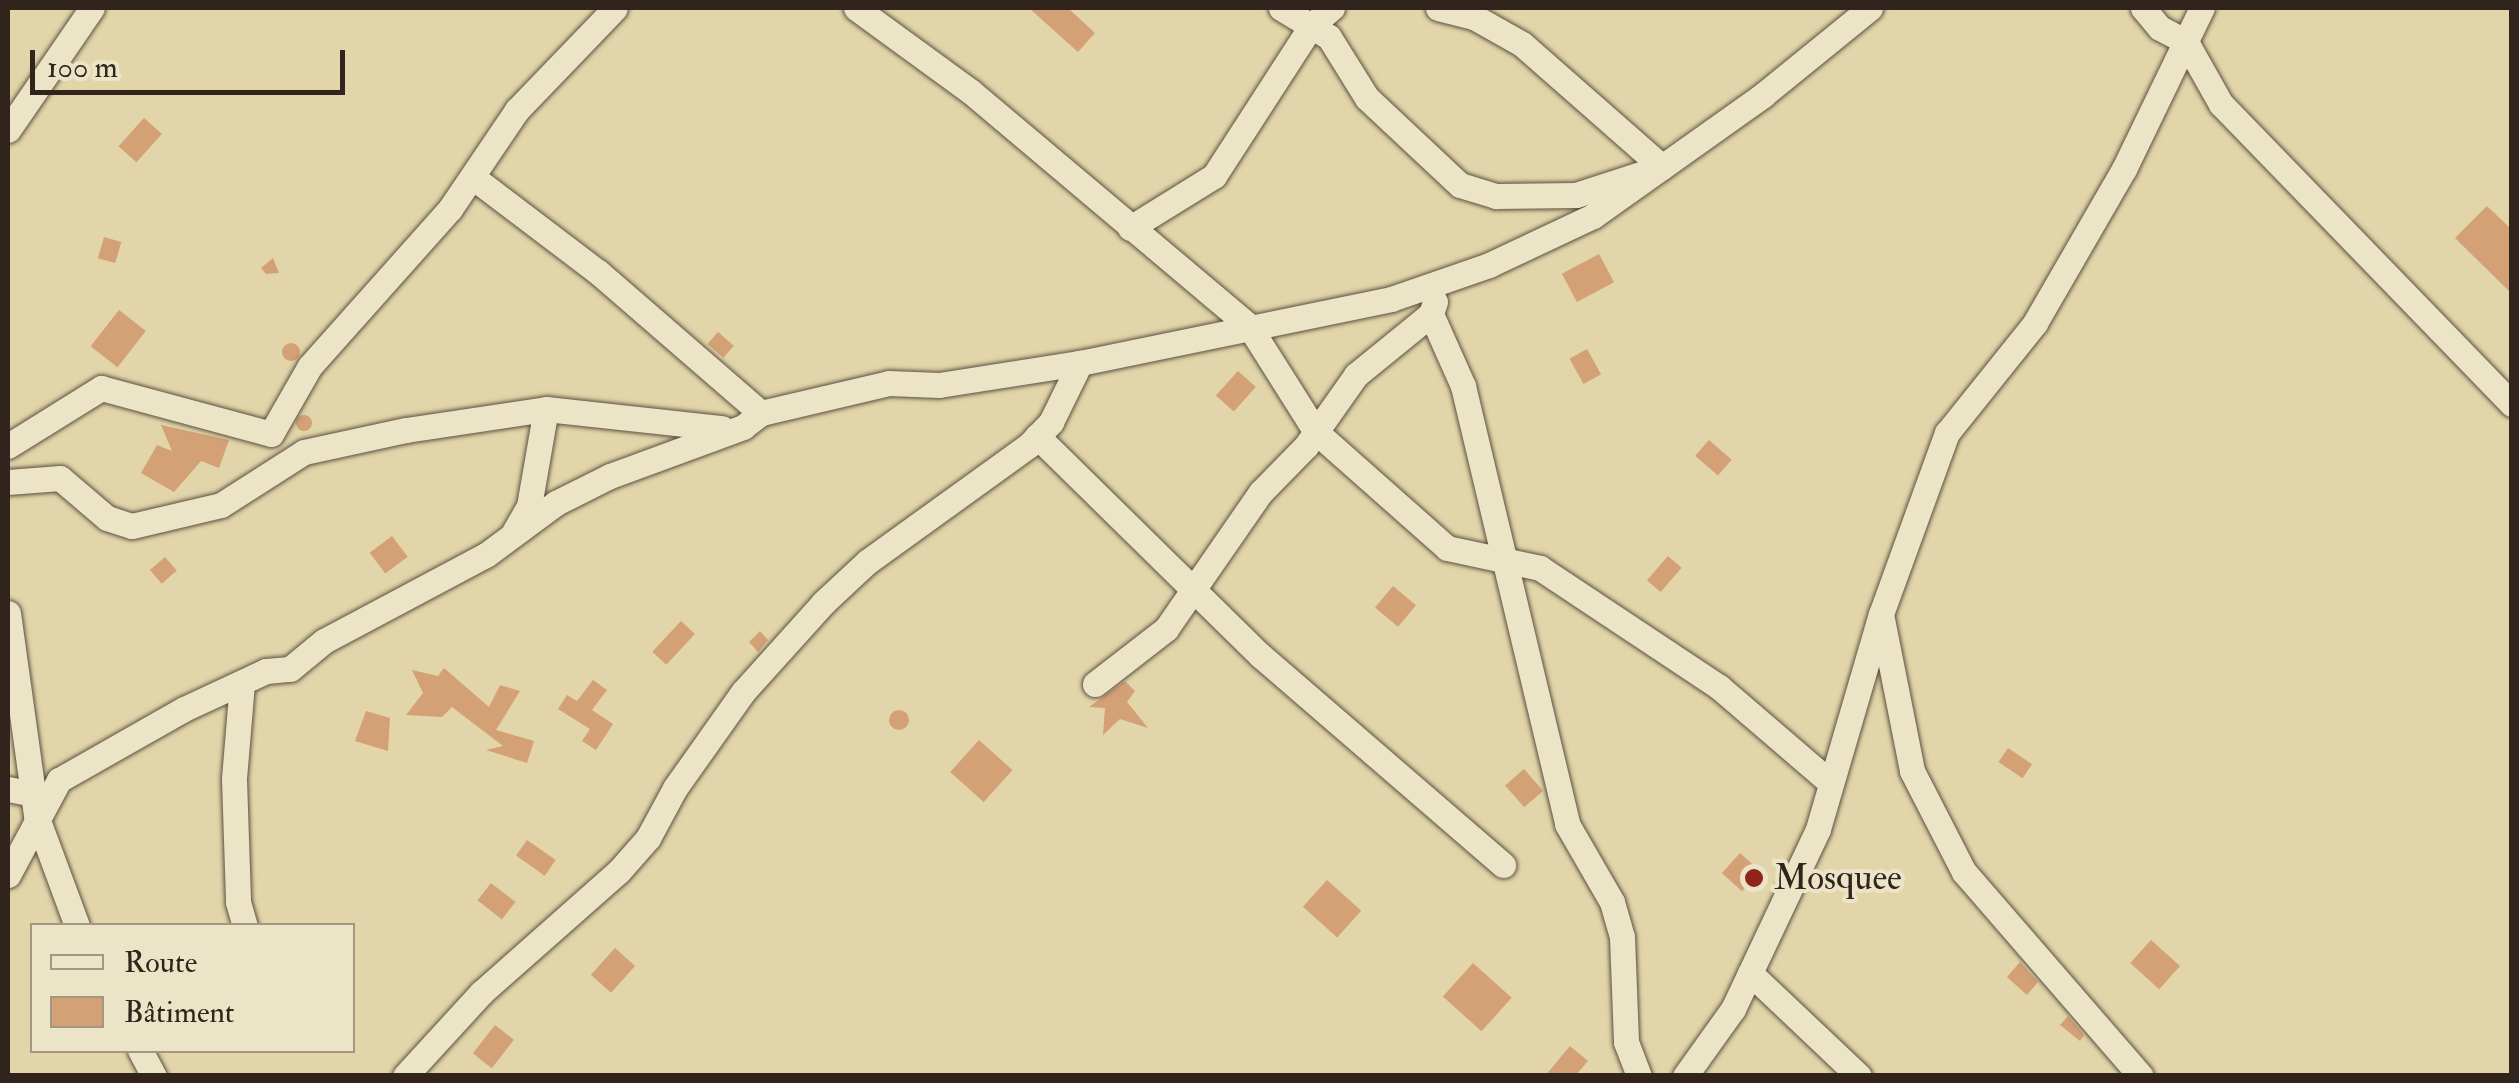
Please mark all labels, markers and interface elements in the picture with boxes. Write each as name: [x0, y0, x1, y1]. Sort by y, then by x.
scale bar: [35, 30, 350, 92]
text: 100 m: [47, 49, 118, 86]
place label: Mosquee: [1774, 857, 1902, 899]
marker: Mosquee: [1743, 867, 1765, 889]
legend: [30, 923, 355, 1053]
text: Route: [124, 944, 197, 981]
text: Bâtiment: [124, 994, 234, 1031]

